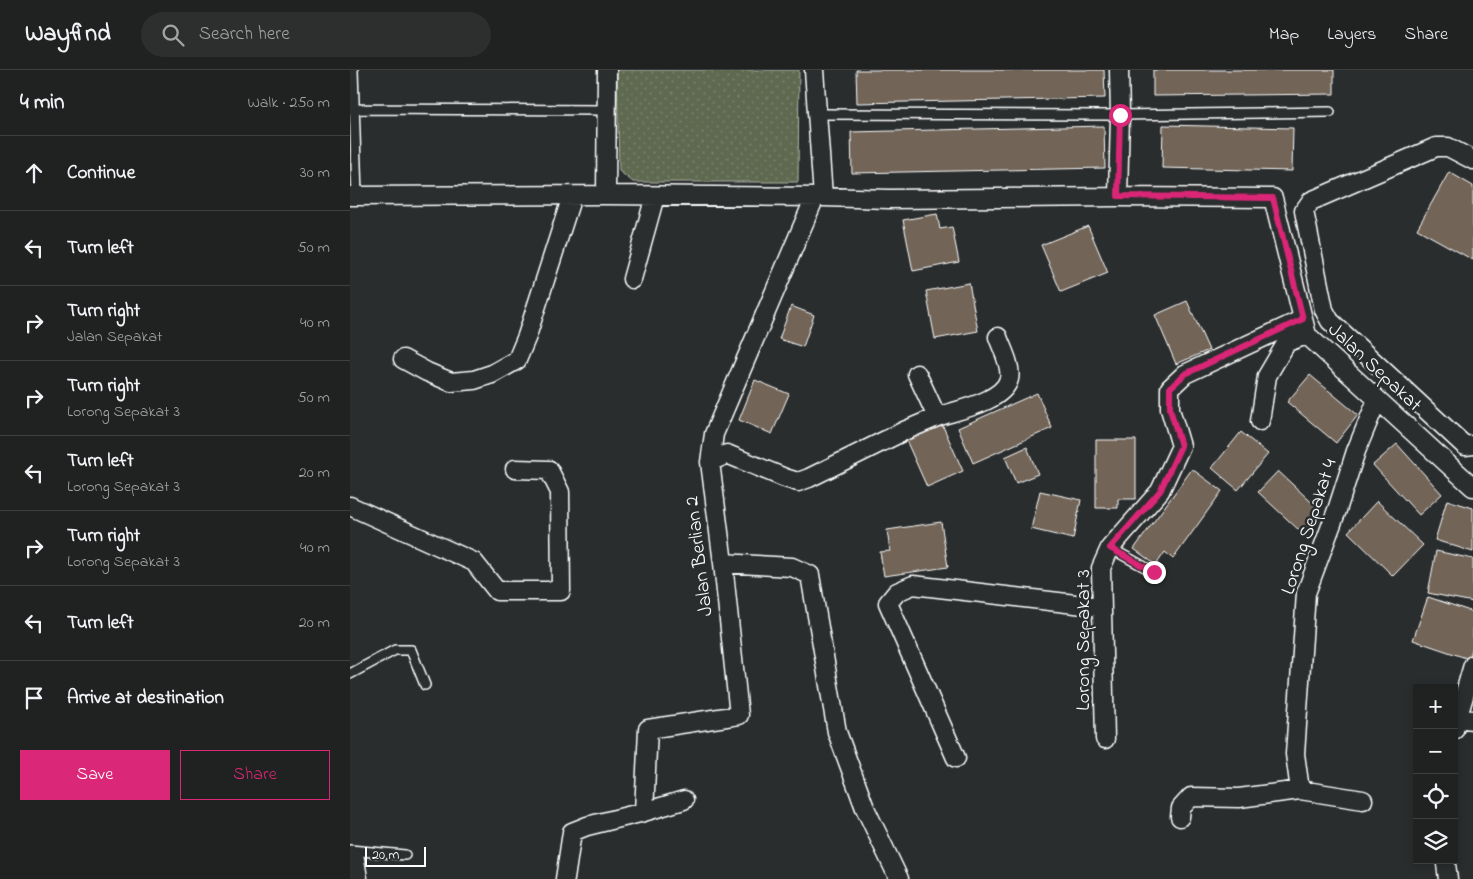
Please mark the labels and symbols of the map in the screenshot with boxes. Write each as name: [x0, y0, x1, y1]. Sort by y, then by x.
route start: [1109, 104, 1132, 127]
street label: Jalan Sepakat: [1320, 317, 1428, 419]
street label: Lorong Sepakat 4: [1274, 455, 1347, 599]
street label: Jalan Berlian 2: [678, 494, 722, 618]
route end: [1143, 561, 1166, 584]
street label: Lorong Sepakat 3: [1070, 569, 1100, 711]
scale bar: [365, 844, 426, 867]

